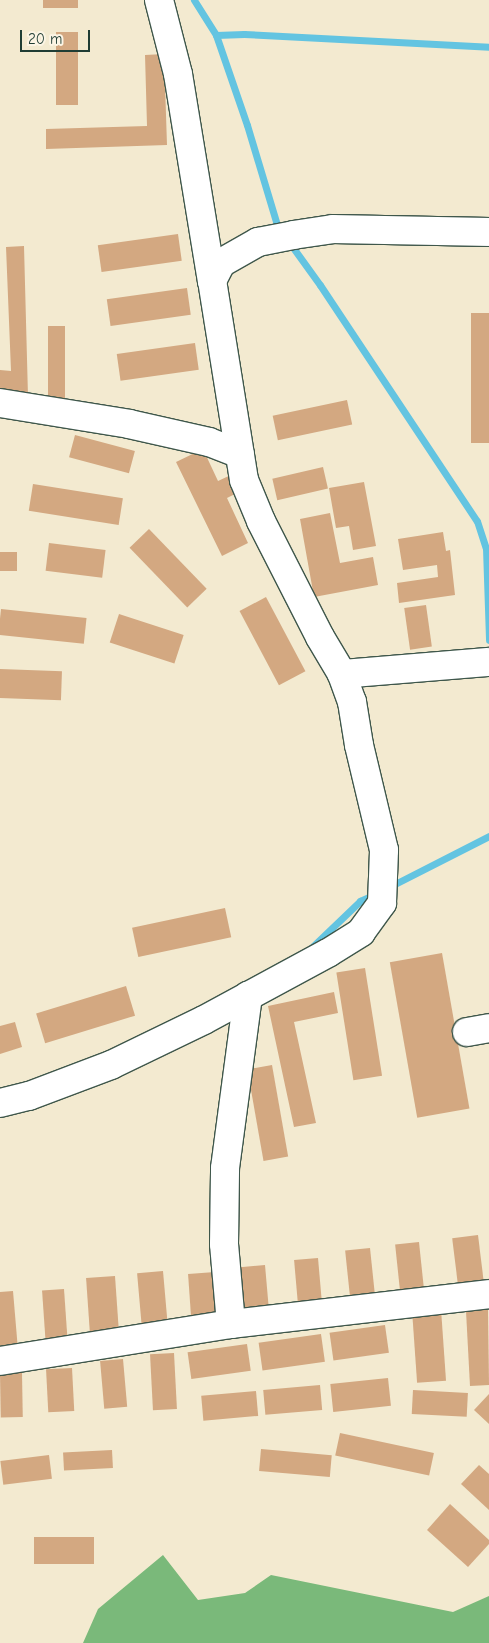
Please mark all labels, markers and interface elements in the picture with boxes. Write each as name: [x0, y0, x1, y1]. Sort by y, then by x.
scale bar: [22, 20, 92, 52]
text: 20 m: [28, 30, 62, 48]

